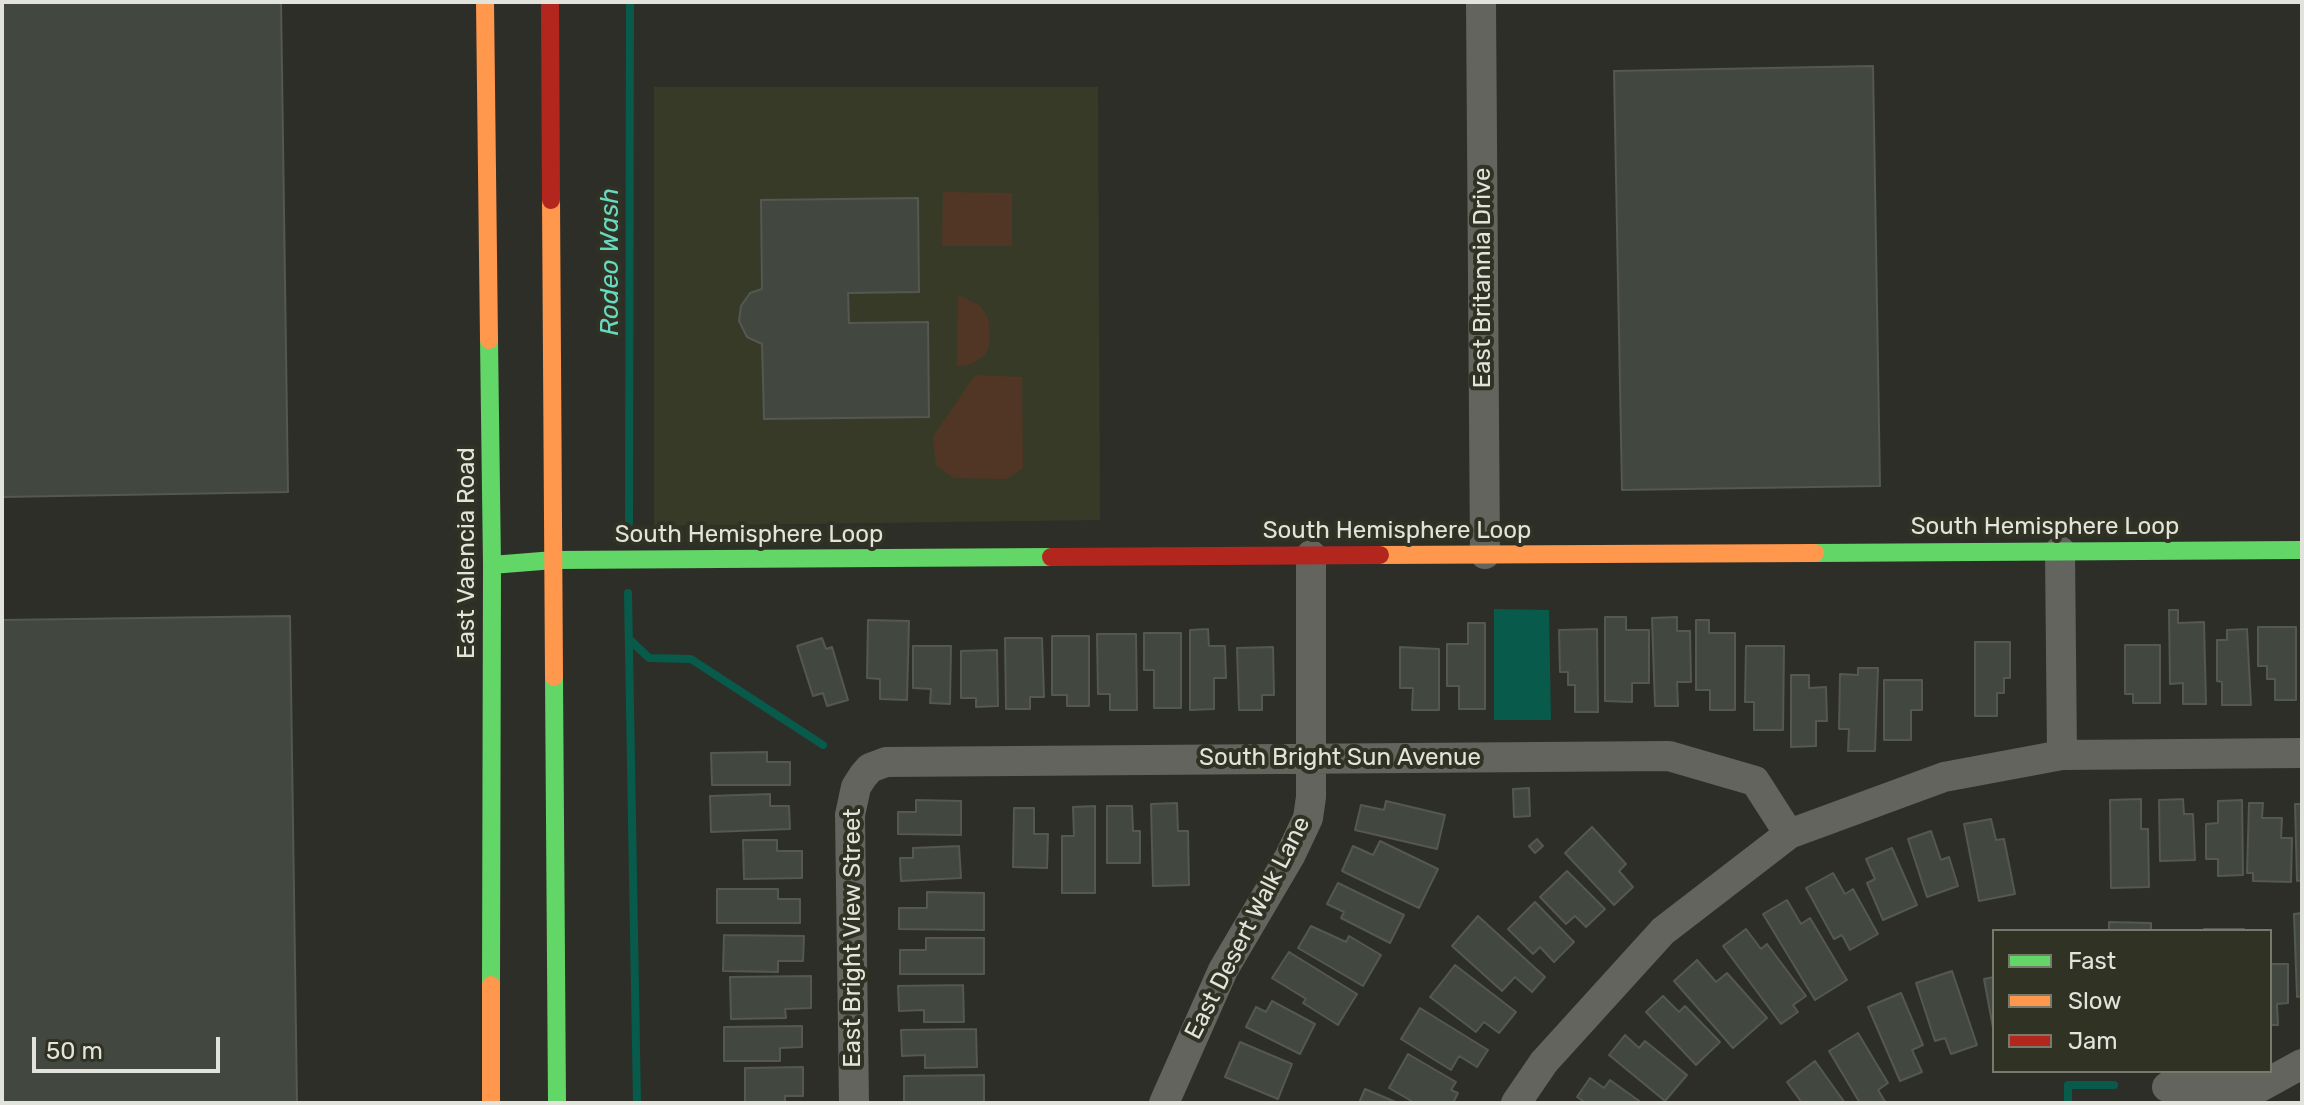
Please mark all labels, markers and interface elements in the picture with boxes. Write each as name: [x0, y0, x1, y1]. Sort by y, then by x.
street label: East Britannia Drive: [1469, 168, 1497, 388]
water label: Rodeo Wash: [594, 188, 626, 336]
street label: East Valencia Road: [453, 447, 481, 659]
street label: South Hemisphere Loop: [1911, 513, 2179, 541]
street label: South Hemisphere Loop: [1263, 517, 1531, 545]
street label: South Hemisphere Loop: [615, 521, 883, 549]
street label: South Bright Sun Avenue: [1199, 744, 1481, 772]
street label: East Bright View Street: [839, 808, 867, 1068]
street label: East Desert Walk Lane: [1179, 812, 1317, 1044]
legend: [1992, 929, 2272, 1073]
text: Fast: [2068, 947, 2116, 975]
text: Slow: [2068, 987, 2121, 1015]
scale bar: [36, 1021, 224, 1071]
text: Jam: [2068, 1027, 2118, 1055]
text: 50 m: [46, 1037, 103, 1065]

